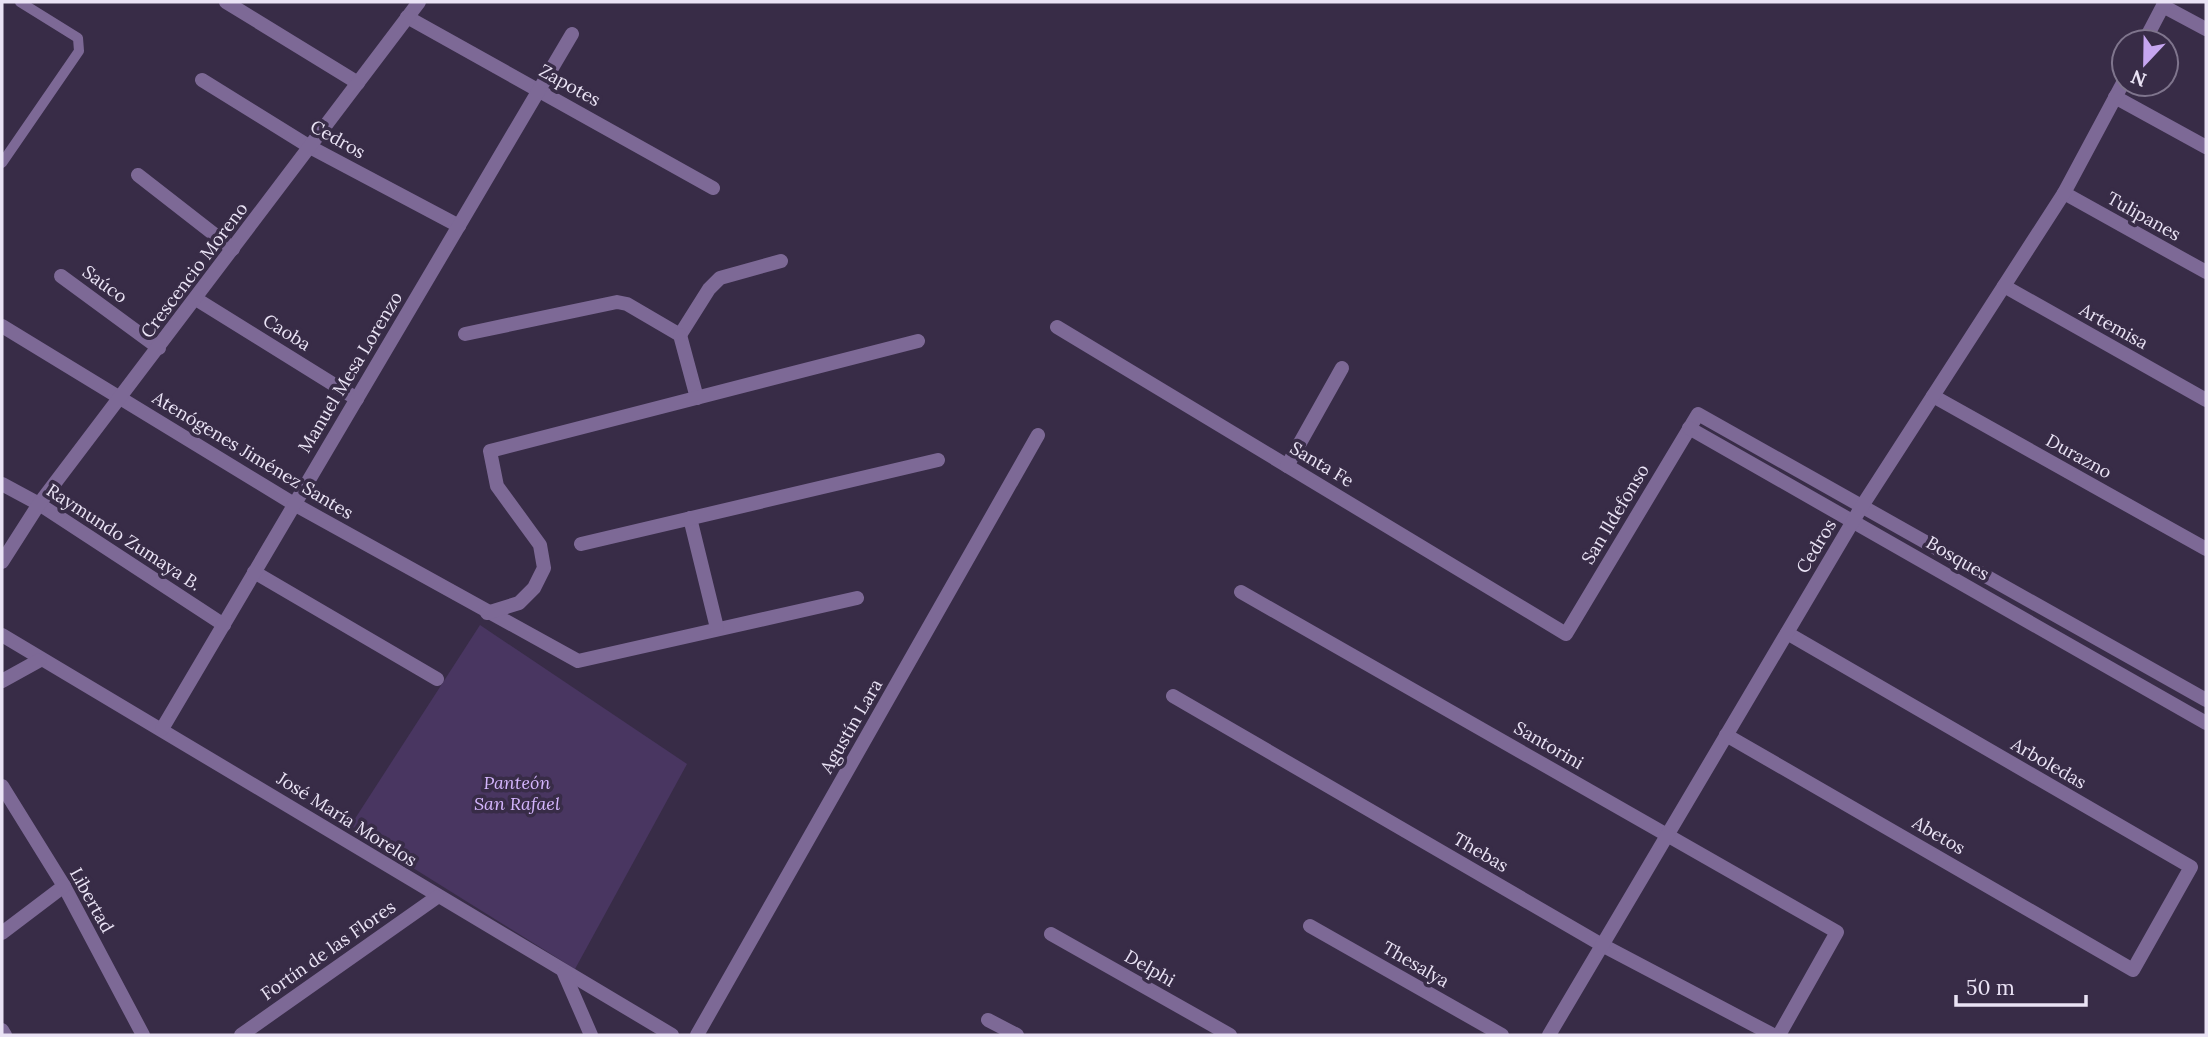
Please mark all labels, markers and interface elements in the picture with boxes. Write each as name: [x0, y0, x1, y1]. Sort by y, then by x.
north arrow: [2110, 28, 2180, 98]
street label: Zapotes: [535, 59, 605, 111]
text: N: [2127, 65, 2150, 93]
street label: Cedros: [306, 115, 370, 163]
street label: Tulipanes: [2103, 186, 2185, 246]
street label: Crescencio Moreno: [135, 198, 253, 342]
street label: Saúco: [78, 260, 132, 308]
street label: Manuel Mesa Lorenzo: [293, 287, 407, 457]
street label: Artemisa: [2075, 297, 2152, 354]
street label: Caoba: [259, 308, 315, 356]
street label: Atenógenes Jiménez Santes: [148, 385, 358, 524]
street label: Durazno: [2042, 429, 2116, 483]
street label: Santa Fe: [1286, 436, 1358, 492]
street label: San Ildefonso: [1576, 460, 1654, 568]
street label: Raymundo Zumaya B.: [42, 478, 206, 596]
street label: Cedros: [1791, 515, 1841, 577]
street label: Bosques: [1922, 531, 1994, 585]
street label: Agustín Lara: [814, 675, 887, 778]
street label: Santorini: [1510, 716, 1588, 774]
street label: Arboledas: [2006, 732, 2091, 794]
street label: José María Morelos: [272, 766, 421, 871]
park label: Panteón San Rafael: [474, 771, 560, 815]
street label: Abetos: [1908, 810, 1970, 859]
street label: Thebas: [1449, 827, 1513, 877]
street label: Libertad: [65, 864, 119, 937]
street label: Fortín de las Flores: [256, 895, 400, 1005]
street label: Thesalya: [1379, 936, 1453, 992]
street label: Delphi: [1121, 944, 1179, 992]
scale bar: [1956, 964, 2086, 1008]
text: 50 m: [1966, 974, 2015, 1001]

